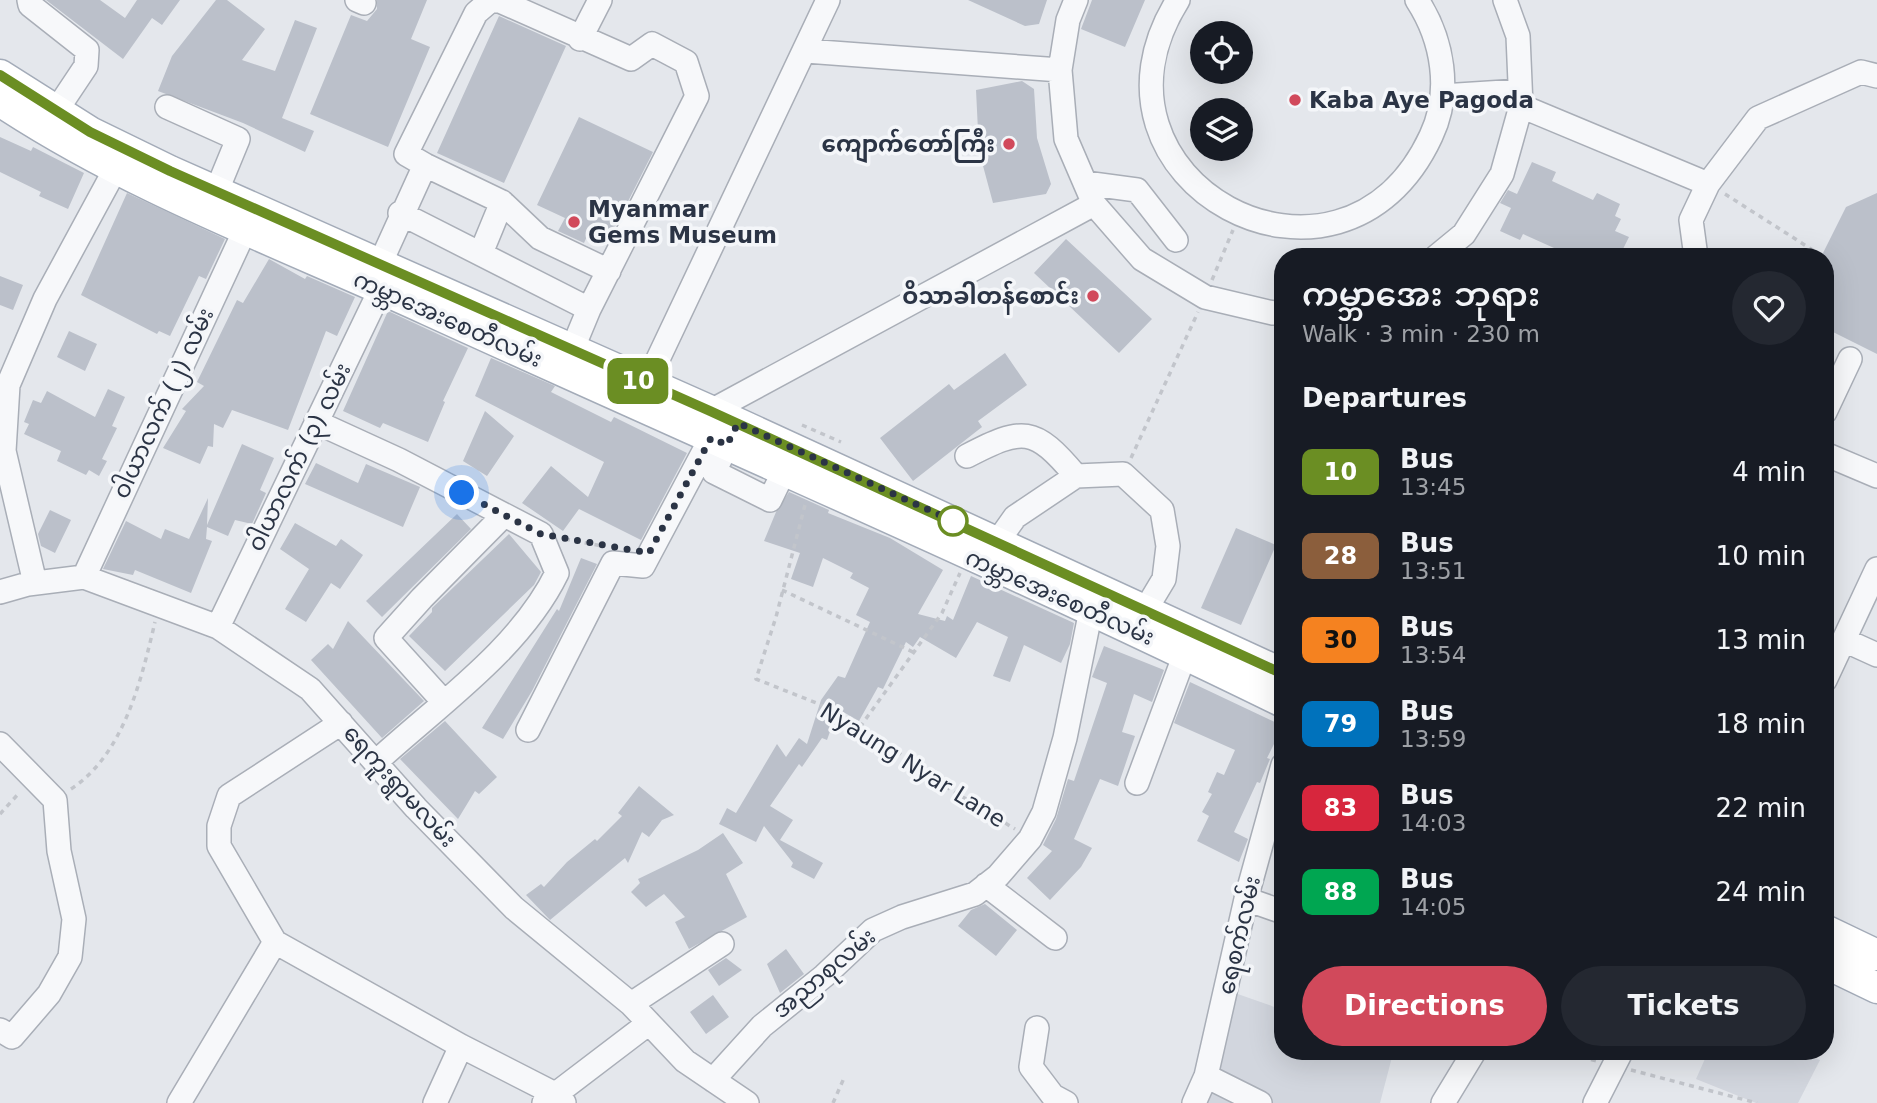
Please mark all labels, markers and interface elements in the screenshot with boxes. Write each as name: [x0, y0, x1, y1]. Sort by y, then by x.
map controls: [1190, 21, 1253, 161]
button: locate: [1190, 21, 1253, 84]
place label: Kaba Aye Pagoda: [1309, 87, 1534, 113]
marker: Kaba Aye Pagoda: [1287, 92, 1303, 108]
button: layers: [1190, 98, 1253, 161]
place label: ကျောက်တော်ကြီး: [822, 128, 995, 164]
marker: ကျောက်တော်ကြီး: [1001, 136, 1017, 152]
place label: Myanmar Gems Museum: [588, 196, 777, 248]
marker: Myanmar Gems Museum: [566, 214, 582, 230]
street label: ကမ္ဘာအေးစေတီလမ်း: [347, 263, 547, 378]
button: heart: [1732, 271, 1806, 345]
text: ကမ္ဘာအေး ဘုရား: [1302, 275, 1540, 314]
place label: ဝိသာခါတန်စောင်း: [902, 280, 1079, 315]
marker: ဝိသာခါတန်စောင်း: [1085, 288, 1101, 304]
street label: ဝါယာလက် (၂) လမ်း: [105, 302, 224, 505]
text: Walk · 3 min · 230 m: [1302, 321, 1540, 347]
street label: ဝါယာလက် (၃) လမ်း: [239, 357, 361, 558]
line badge: 10: [606, 358, 670, 404]
text: 10: [621, 367, 655, 395]
text: Departures: [1302, 383, 1467, 413]
text: Bus: [1400, 444, 1454, 474]
text: 4 min: [1732, 457, 1806, 487]
text: 10: [1324, 458, 1357, 486]
text: 13:45: [1400, 474, 1466, 500]
your location: [444, 475, 479, 510]
unlabelled marker: [938, 506, 968, 536]
text: Bus: [1400, 528, 1454, 558]
street label: ကမ္ဘာအေးစေတီလမ်း: [959, 541, 1159, 656]
text: 10 min: [1716, 541, 1806, 571]
text: 28: [1324, 542, 1357, 570]
text: 13:51: [1400, 558, 1466, 584]
text: Bus: [1400, 612, 1454, 642]
text: 13 min: [1716, 625, 1806, 655]
text: 30: [1324, 626, 1357, 654]
text: 13:54: [1400, 642, 1466, 668]
text: Bus: [1400, 696, 1454, 726]
street label: Nyaung Nyar Lane: [816, 697, 1010, 833]
text: 18 min: [1716, 709, 1806, 739]
text: 79: [1324, 710, 1357, 738]
street label: ရေကူးရွာမလမ်း: [334, 718, 464, 856]
text: 13:59: [1400, 726, 1466, 752]
text: Bus: [1400, 780, 1454, 810]
text: 22 min: [1716, 793, 1806, 823]
text: 83: [1324, 794, 1357, 822]
text: 14:03: [1400, 810, 1466, 836]
text: Bus: [1400, 864, 1454, 894]
street label: ရေစက်လမ်း: [1210, 873, 1271, 998]
text: 24 min: [1716, 877, 1806, 907]
text: 88: [1324, 878, 1357, 906]
text: 14:05: [1400, 894, 1466, 920]
street label: အညာစုလမ်း: [766, 920, 884, 1028]
button: Directions: [1302, 966, 1547, 1046]
button: Tickets: [1561, 966, 1806, 1046]

